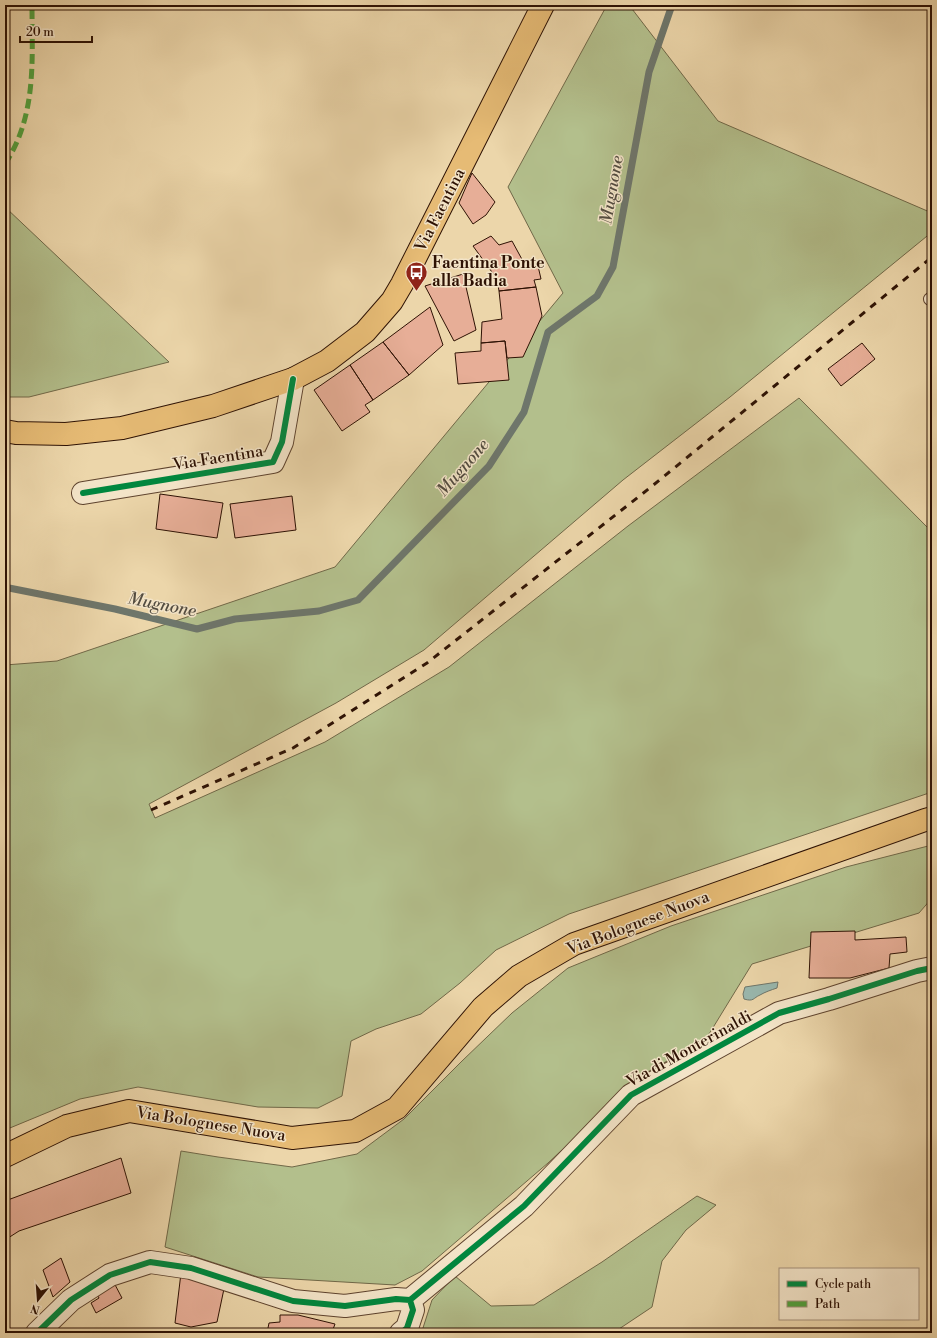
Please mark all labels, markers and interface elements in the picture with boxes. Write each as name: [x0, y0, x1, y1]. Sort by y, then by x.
scale bar: [20, 18, 92, 44]
text: 20 m: [26, 25, 54, 40]
water label: Mugnone: [595, 154, 629, 226]
street label: Via Faentina: [410, 164, 470, 256]
place label: Faentina Ponte alla Badia: [432, 253, 545, 291]
bus stop icon: Faentina Ponte alla Badia: [404, 259, 430, 292]
water label: Mugnone: [432, 435, 494, 501]
street label: Via Faentina: [171, 441, 265, 475]
water label: Mugnone: [126, 588, 198, 622]
street label: Via Bolognese Nuova: [563, 886, 713, 960]
street label: Via di Monterinaldi: [622, 1006, 755, 1092]
street label: Via Bolognese Nuova: [134, 1102, 288, 1146]
legend: [779, 1268, 919, 1320]
text: Cycle path: [815, 1277, 871, 1292]
north arrow: [18, 1280, 58, 1320]
text: Path: [815, 1297, 840, 1312]
text: N: [29, 1301, 42, 1317]

